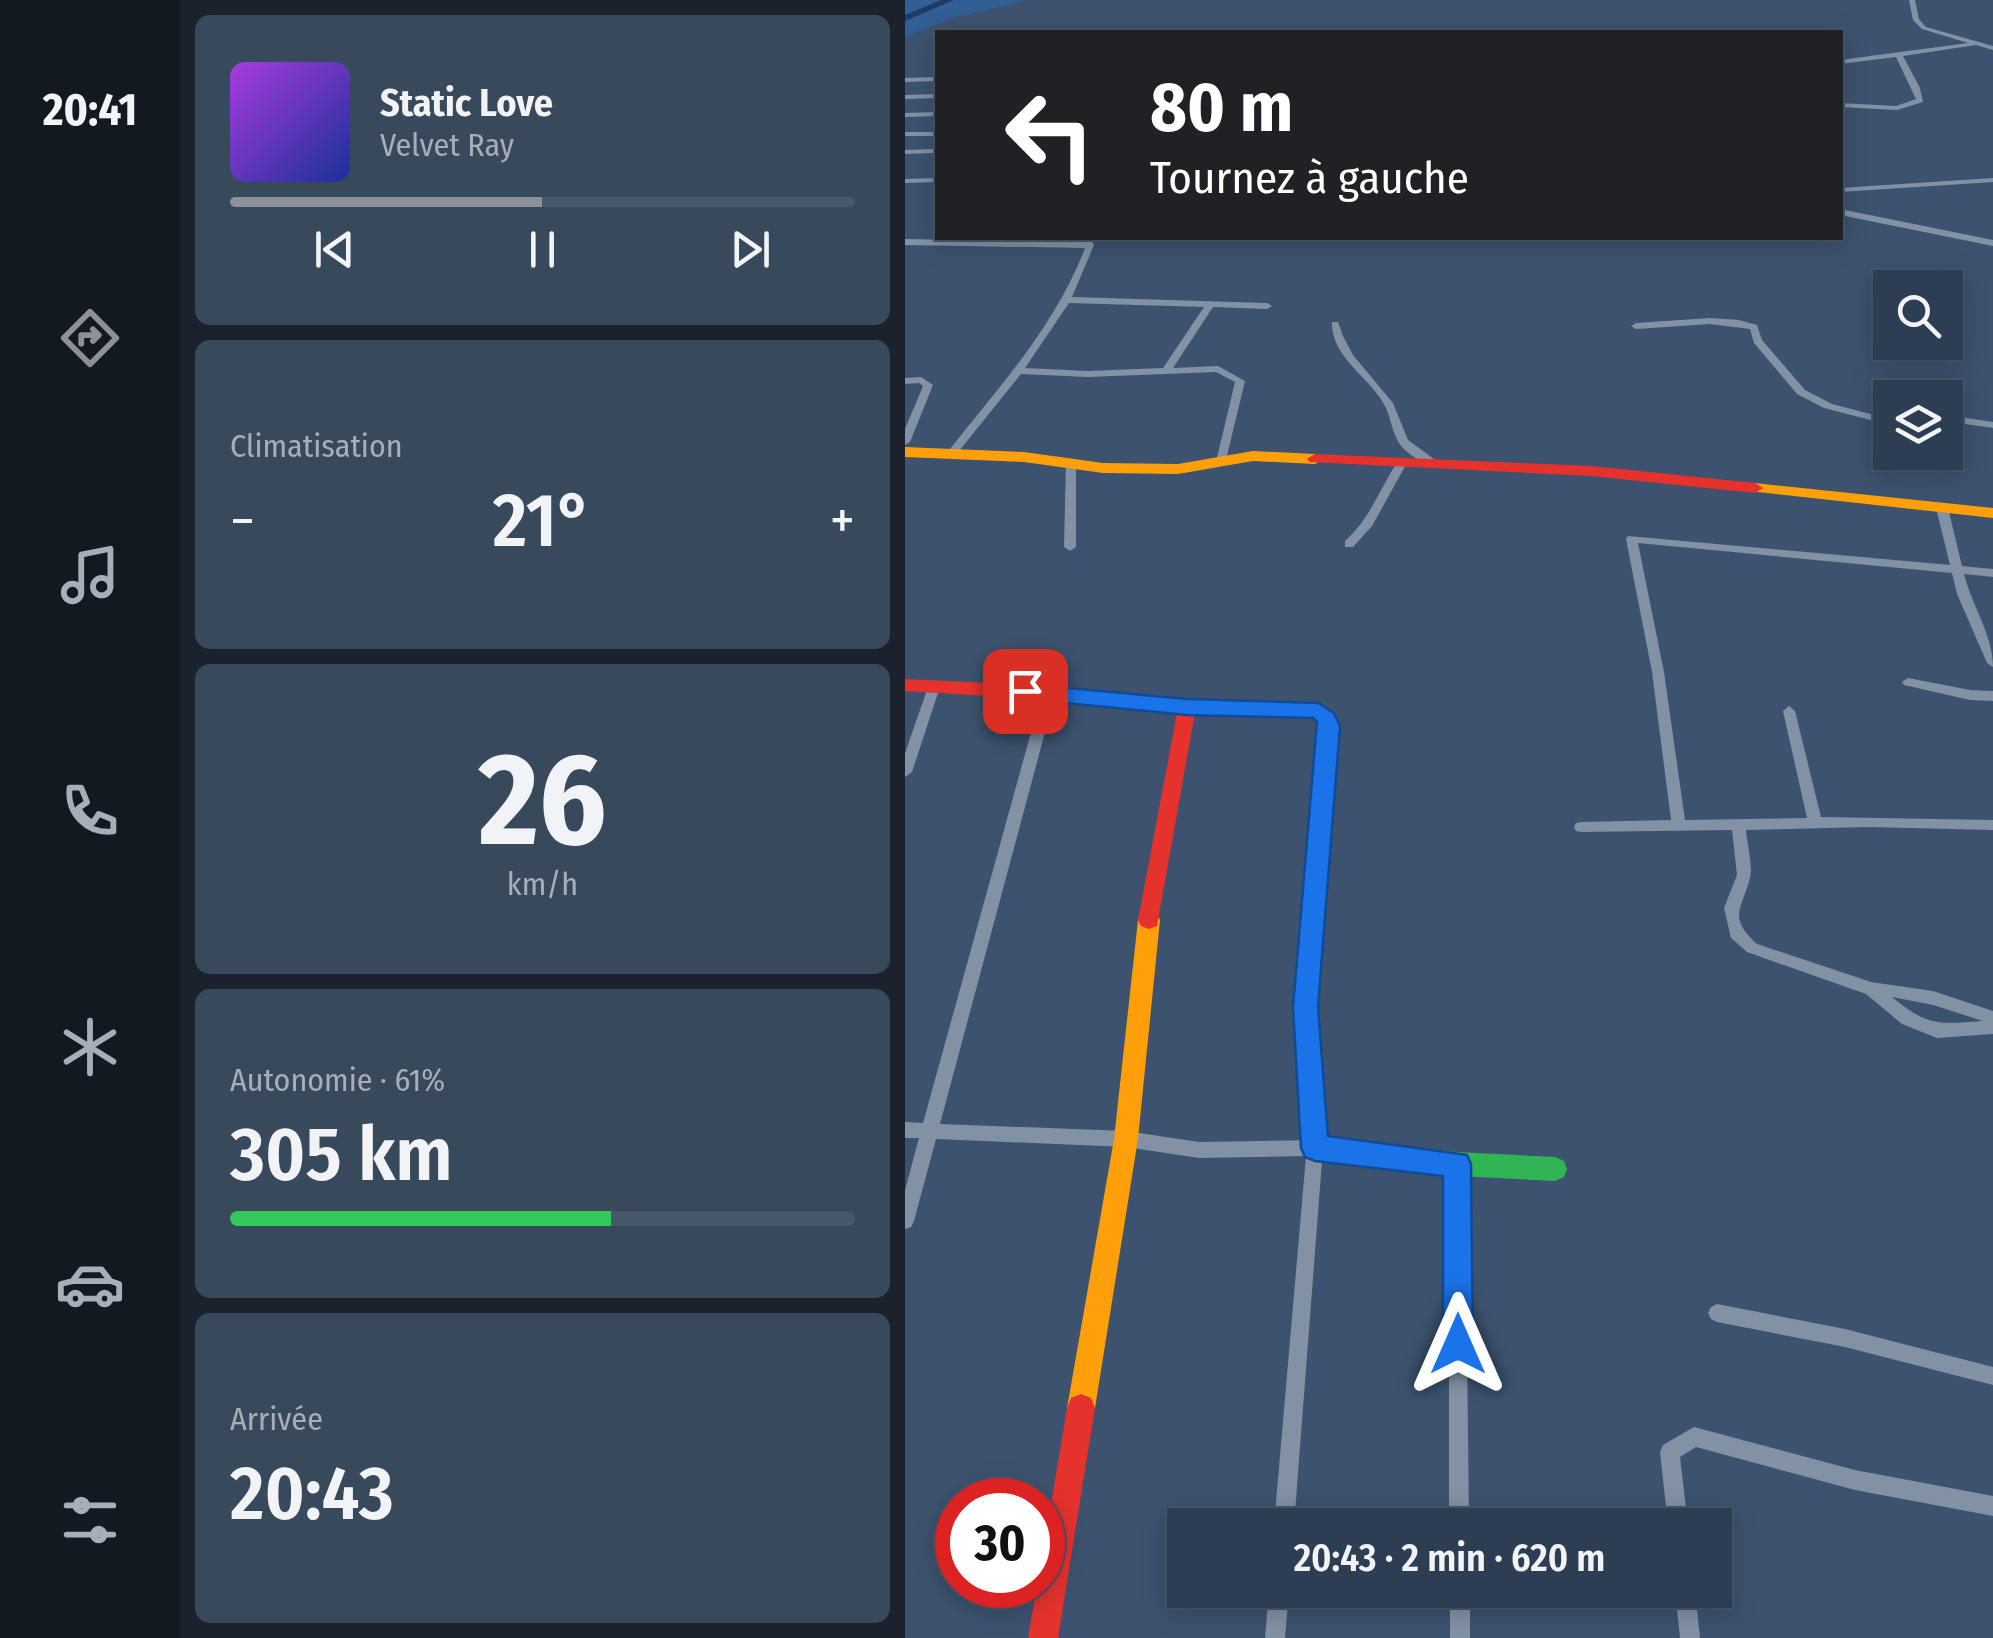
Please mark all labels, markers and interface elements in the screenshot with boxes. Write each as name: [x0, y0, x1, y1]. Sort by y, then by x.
text: 80 m: [1150, 66, 1293, 150]
icon: left: [985, 70, 1115, 200]
text: Static Love: [380, 80, 553, 126]
text: 20:41: [43, 83, 137, 137]
text: Velvet Ray: [380, 126, 514, 164]
text: Tournez à gauche: [1150, 151, 1469, 205]
icon: previous: [307, 222, 362, 277]
icon: pause: [515, 222, 570, 277]
icon: next: [723, 222, 778, 277]
map controls: [1873, 270, 1963, 470]
button: search: [1873, 270, 1963, 360]
icon: directions: [55, 303, 125, 373]
button: layers: [1873, 380, 1963, 470]
text: Climatisation: [230, 427, 403, 465]
text: 21°: [493, 476, 592, 566]
text: −: [230, 488, 255, 554]
text: +: [830, 488, 855, 554]
icon: music: [55, 540, 125, 610]
pin: [983, 649, 1068, 734]
icon: arrive: [998, 664, 1053, 719]
text: 26: [478, 722, 607, 878]
icon: phone: [55, 776, 125, 846]
text: km/h: [507, 865, 578, 903]
icon: climate: [55, 1012, 125, 1082]
text: Autonomie · 61%: [230, 1061, 445, 1099]
text: 305 km: [230, 1110, 453, 1200]
icon: car: [55, 1249, 125, 1319]
position arrow: [1406, 1292, 1510, 1396]
text: Arrivée: [230, 1400, 323, 1438]
text: 20:43: [230, 1449, 394, 1539]
speed limit sign: 30: [935, 1478, 1065, 1608]
icon: filters: [55, 1485, 125, 1555]
text: 20:43 · 2 min · 620 m: [1294, 1535, 1605, 1581]

